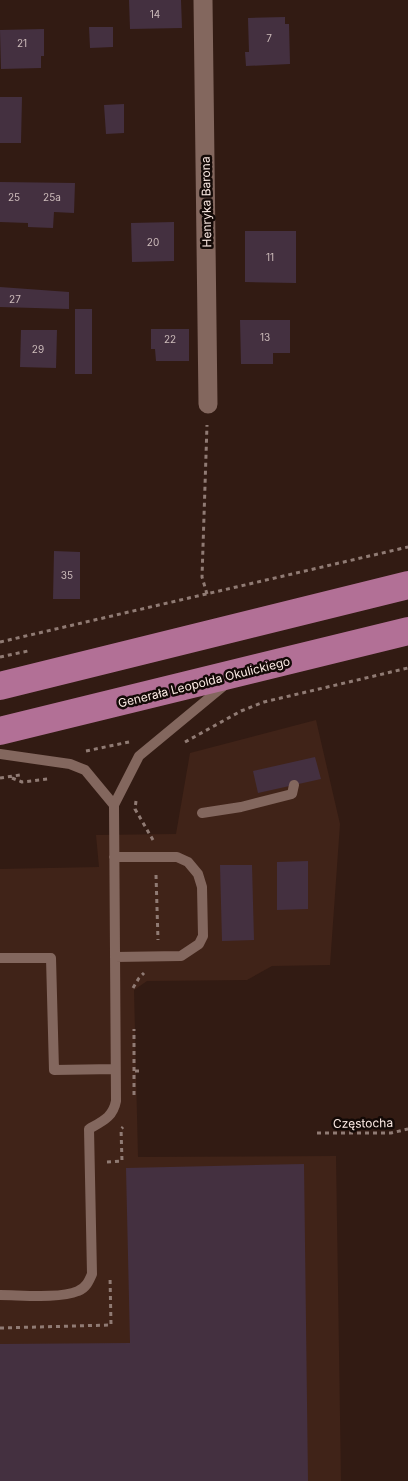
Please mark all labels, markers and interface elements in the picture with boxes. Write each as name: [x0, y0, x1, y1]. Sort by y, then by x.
house number: 14: [150, 8, 160, 20]
house number: 7: [266, 32, 272, 44]
house number: 21: [17, 37, 27, 49]
street label: Henryka Barona: [198, 156, 214, 248]
house number: 25: [8, 191, 20, 203]
house number: 25a: [43, 191, 61, 203]
house number: 20: [147, 236, 159, 248]
house number: 11: [266, 251, 274, 263]
house number: 27: [9, 293, 21, 305]
house number: 13: [260, 331, 270, 343]
house number: 22: [164, 333, 176, 345]
house number: 29: [32, 343, 44, 355]
house number: 35: [61, 569, 73, 581]
street label: Generała Leopolda Okulickiego: [116, 653, 292, 711]
street label: Częstocha: [333, 1115, 393, 1131]

